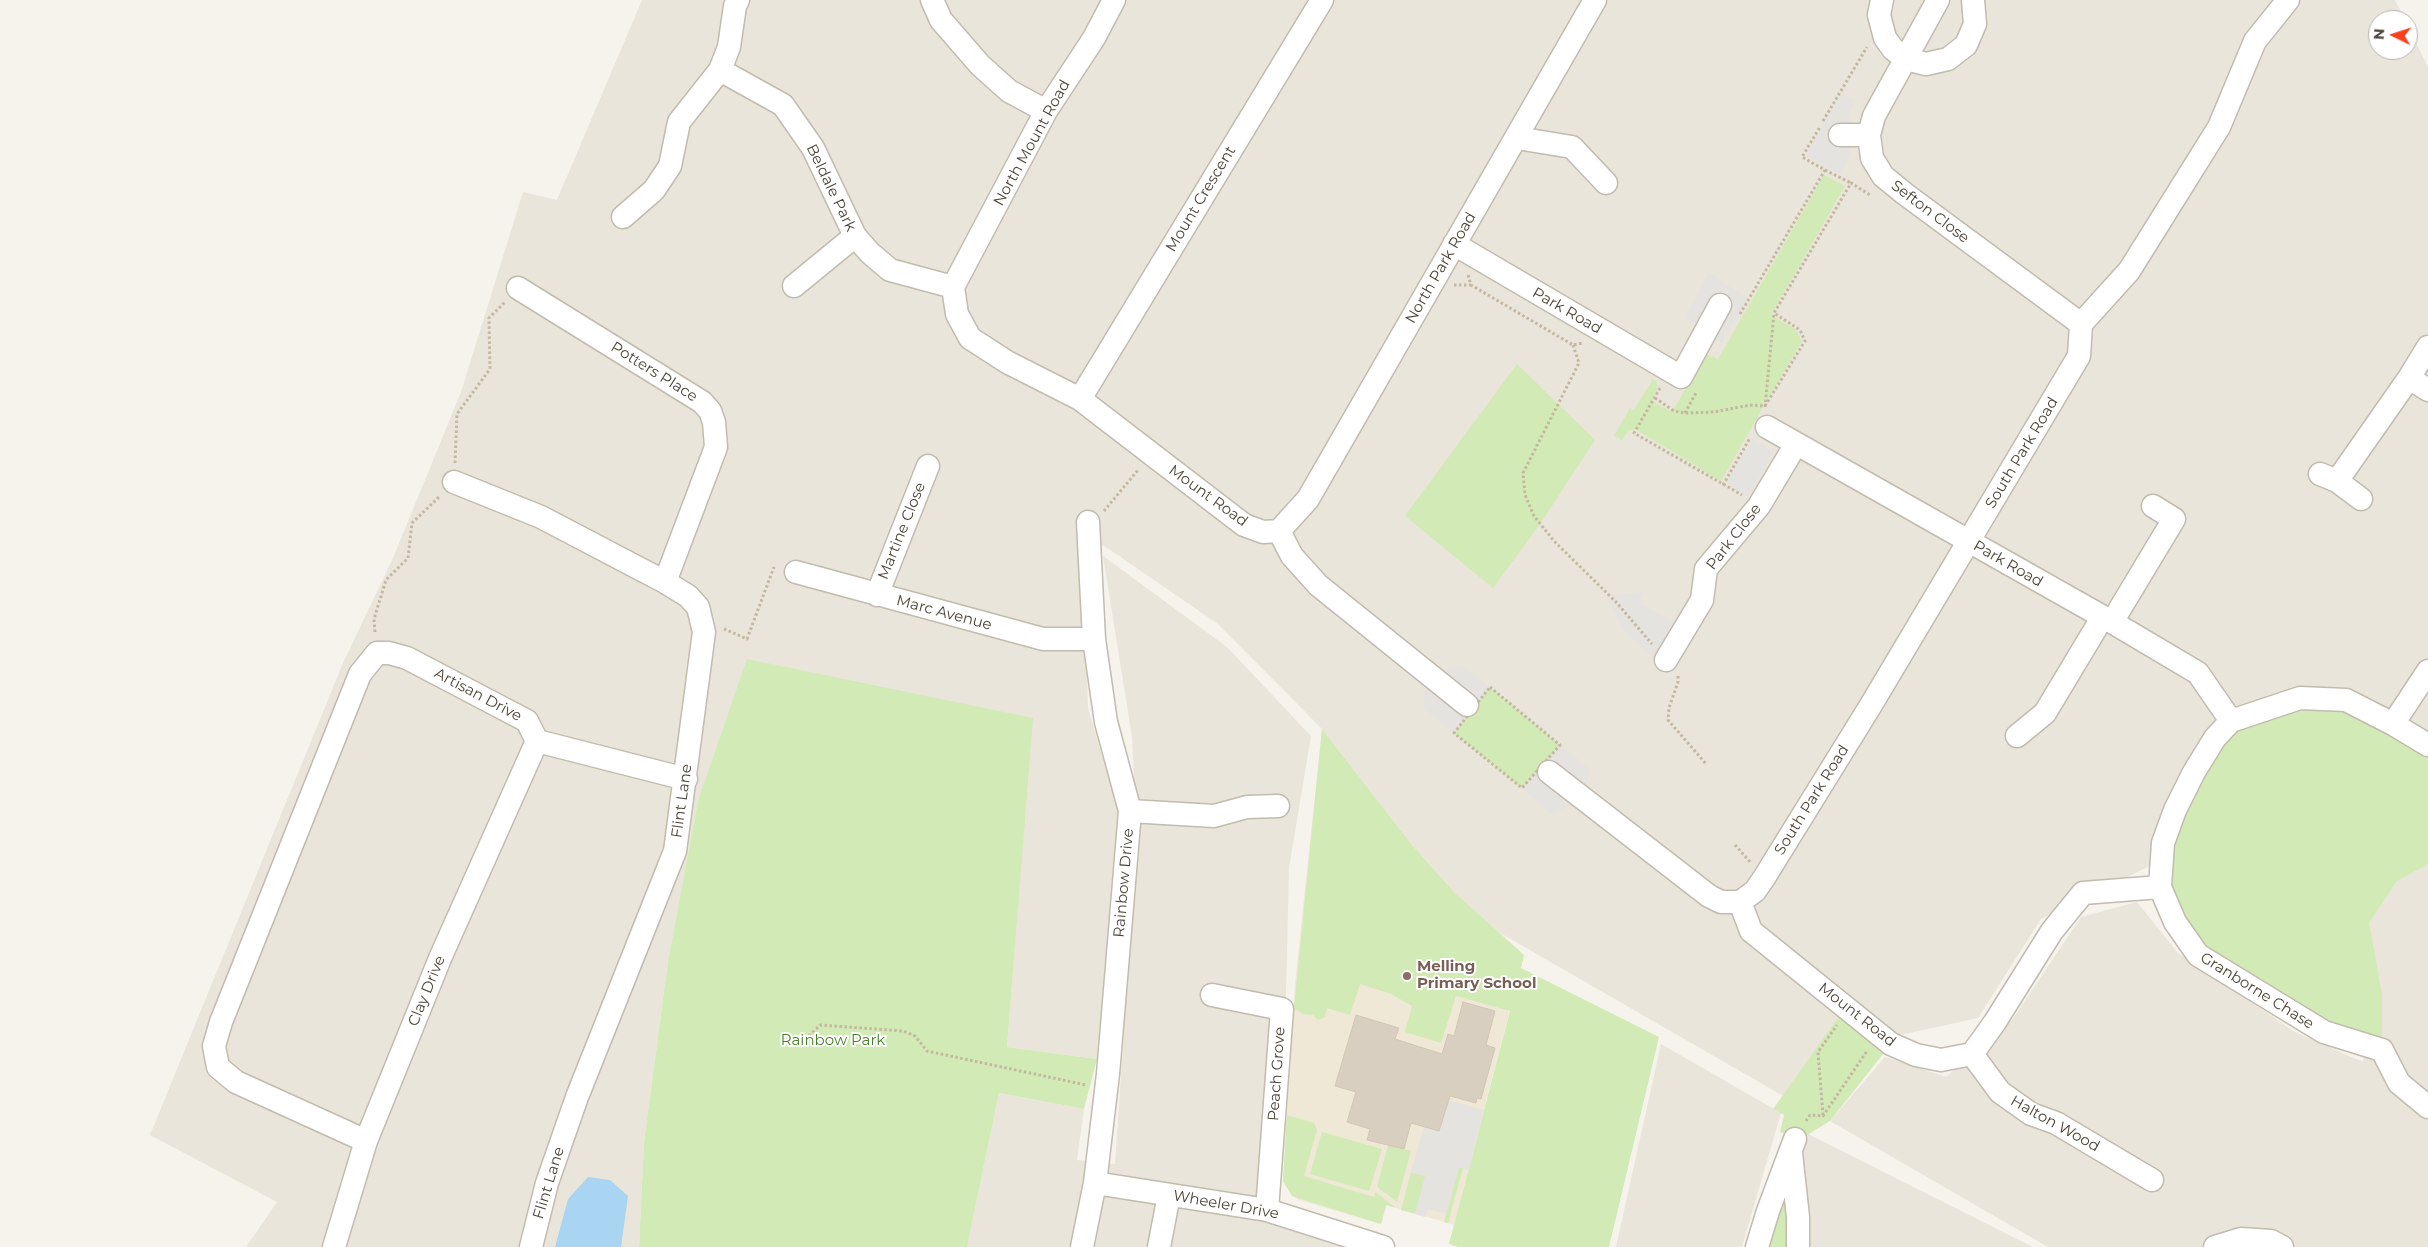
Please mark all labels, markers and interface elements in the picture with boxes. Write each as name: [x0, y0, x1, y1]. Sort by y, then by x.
north arrow: [2368, 10, 2418, 60]
text: N: [2370, 28, 2388, 40]
street label: North Mount Road: [990, 77, 1074, 209]
street label: Beldale Park: [802, 141, 860, 235]
street label: Mount Crescent: [1162, 143, 1240, 255]
street label: Sefton Close: [1887, 177, 1973, 247]
street label: North Park Road: [1402, 209, 1480, 327]
street label: Park Road: [1529, 284, 1605, 338]
street label: Potters Place: [607, 338, 701, 406]
street label: South Park Road: [1982, 394, 2062, 512]
street label: Mount Road: [1165, 461, 1251, 531]
street label: Martine Close: [874, 480, 930, 582]
street label: Park Close: [1703, 500, 1765, 574]
street label: Park Road: [1970, 537, 2046, 591]
street label: Marc Avenue: [894, 592, 994, 634]
street label: Artisan Drive: [431, 664, 525, 726]
street label: South Park Road: [1771, 742, 1853, 858]
street label: Flint Lane: [668, 763, 696, 839]
street label: Rainbow Drive: [1110, 828, 1138, 938]
street label: Granborne Chase: [2197, 949, 2317, 1033]
street label: Clay Drive: [405, 953, 449, 1029]
place label: Melling Primary School: [1417, 958, 1536, 993]
marker: Melling Primary School: [1401, 970, 1413, 982]
street label: Mount Road: [1815, 979, 1899, 1051]
street label: Peach Grove: [1265, 1026, 1289, 1122]
park label: Rainbow Park: [781, 1032, 885, 1050]
street label: Halton Wood: [2007, 1092, 2103, 1156]
street label: Flint Lane: [529, 1145, 569, 1221]
street label: Wheeler Drive: [1172, 1187, 1280, 1223]

